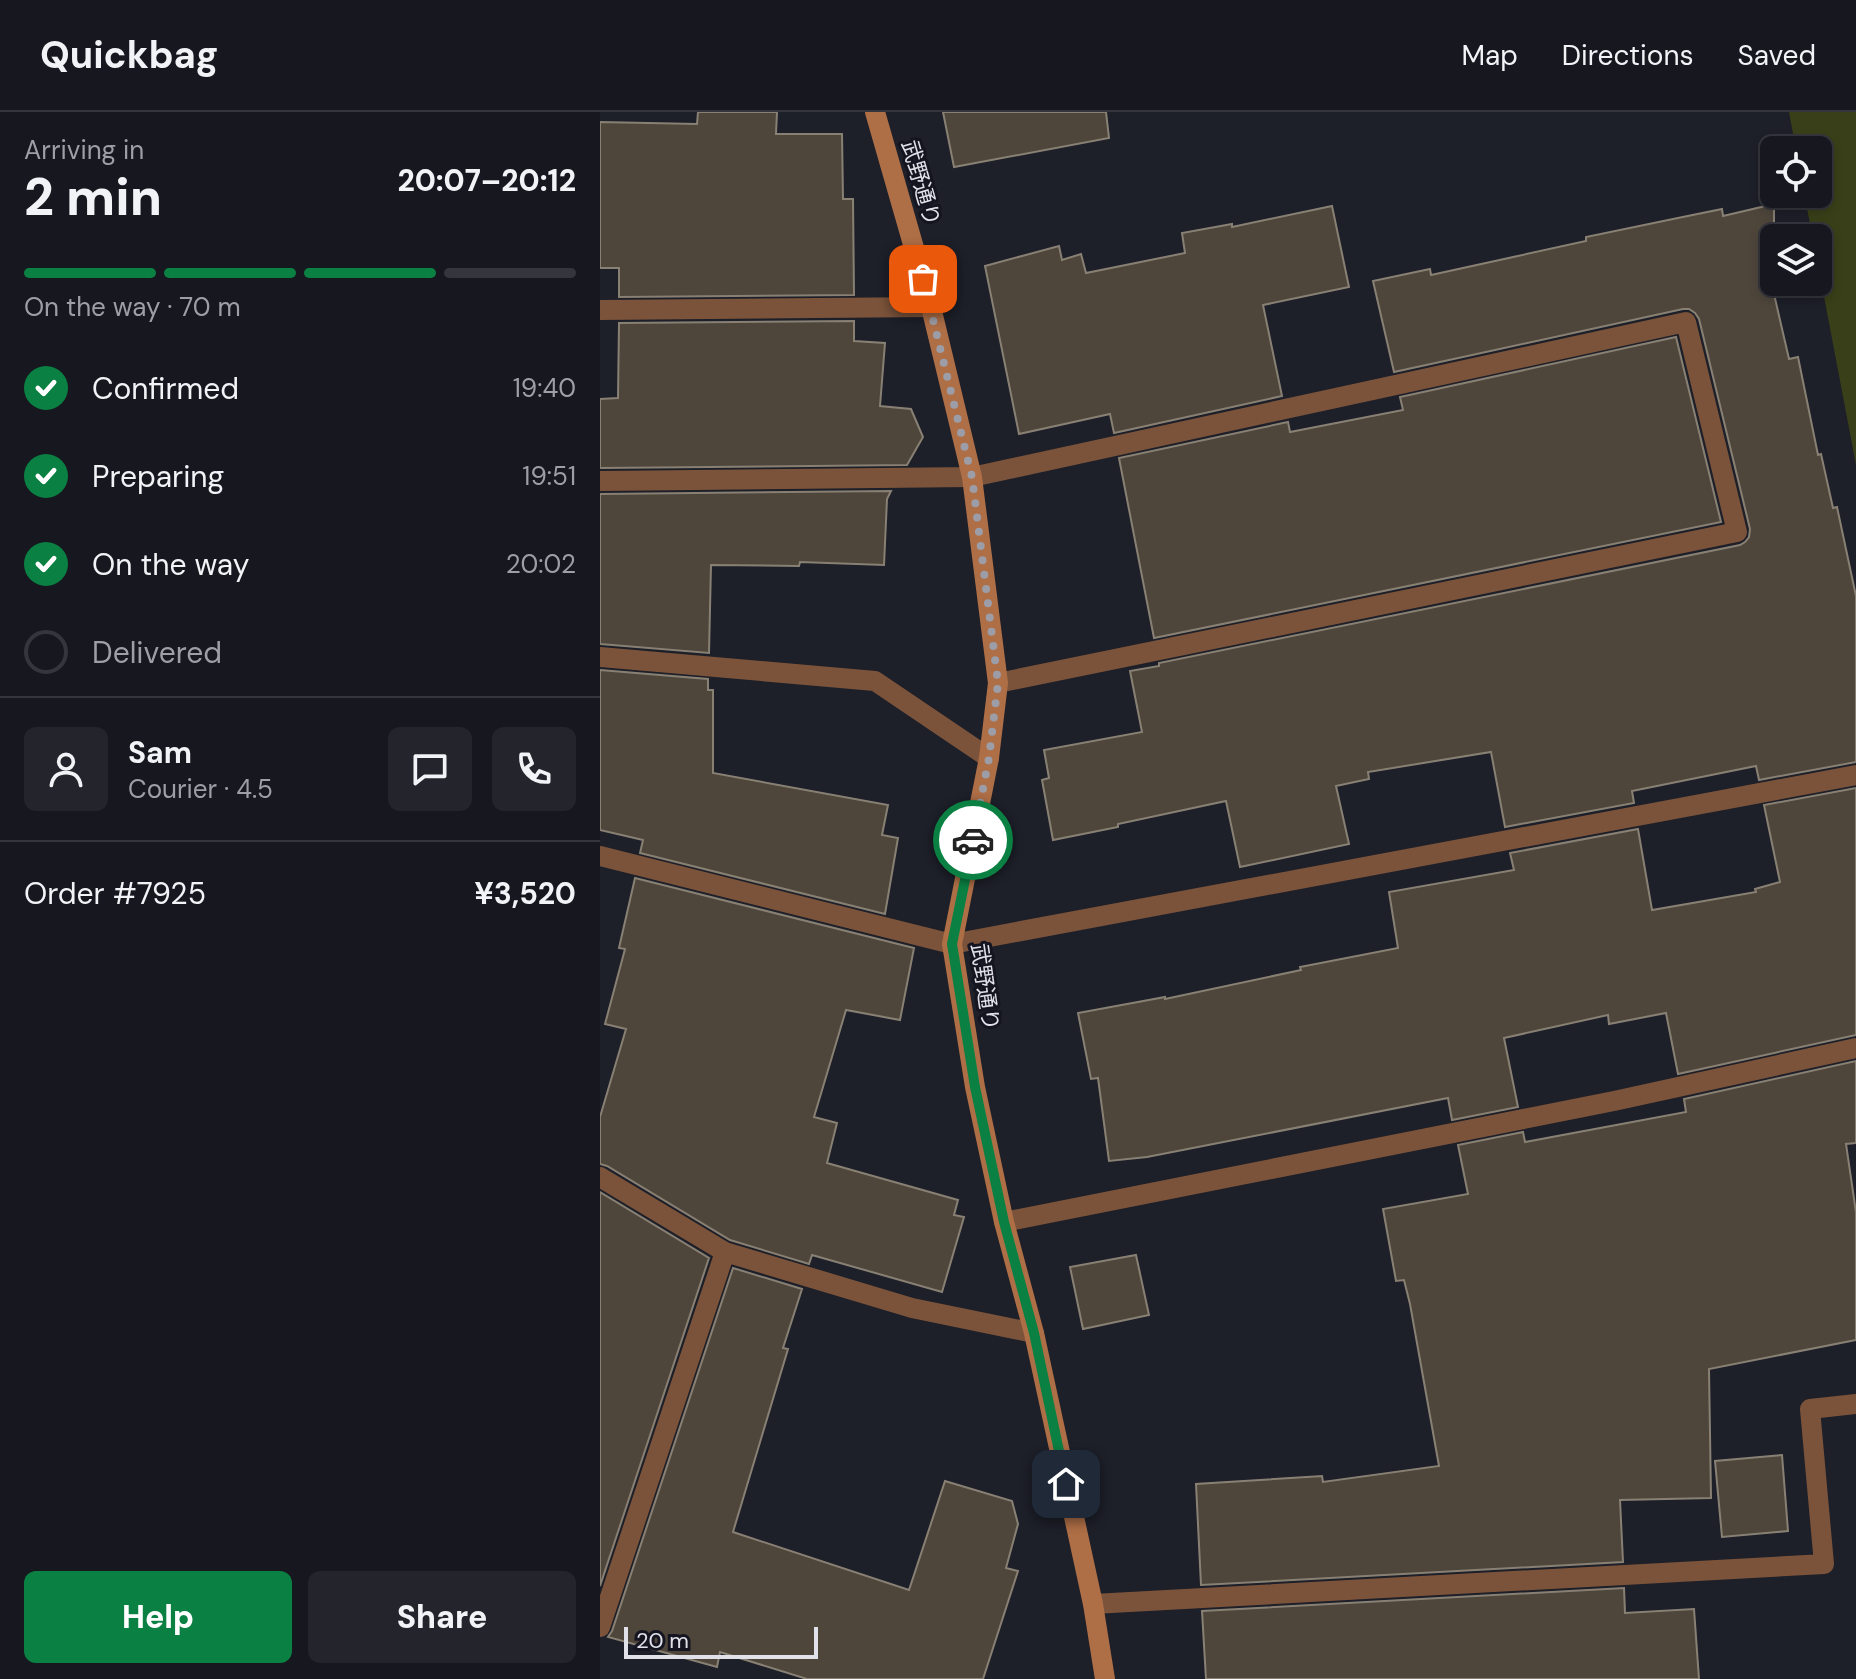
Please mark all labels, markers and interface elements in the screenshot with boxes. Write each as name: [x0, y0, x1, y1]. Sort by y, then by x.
text: Quickbag: [40, 30, 218, 80]
text: Map: [1461, 37, 1518, 74]
text: Directions: [1562, 37, 1694, 74]
text: Saved: [1738, 37, 1816, 74]
text: Arriving in: [24, 133, 144, 167]
map controls: [1760, 136, 1832, 296]
button: locate: [1760, 136, 1832, 208]
street label: 武野通り: [895, 137, 947, 229]
text: 20:07–20:12: [397, 161, 576, 200]
text: 2 min: [24, 163, 162, 231]
button: layers: [1760, 224, 1832, 296]
pin: [889, 245, 957, 313]
icon: bag: [901, 257, 945, 301]
text: On the way · 70 m: [24, 290, 241, 324]
icon: check: [24, 366, 68, 410]
text: Confirmed: [92, 369, 239, 408]
text: 19:40: [513, 371, 576, 405]
icon: check: [24, 454, 68, 498]
text: Preparing: [92, 457, 224, 496]
text: 19:51: [522, 459, 576, 493]
icon: check: [24, 542, 68, 586]
text: On the way: [92, 545, 249, 584]
text: 20:02: [506, 547, 576, 581]
text: Delivered: [92, 633, 222, 672]
button: person: [24, 727, 108, 811]
button: chat: [388, 727, 472, 811]
button: phone: [492, 727, 576, 811]
text: Sam: [128, 733, 192, 772]
text: Courier · 4.5: [128, 772, 273, 806]
courier: [933, 800, 1013, 880]
icon: car: [951, 818, 995, 862]
text: Order #7925: [24, 874, 206, 913]
text: ¥3,520: [474, 874, 576, 913]
street label: 武野通り: [965, 941, 1005, 1033]
pin: [1032, 1450, 1100, 1518]
icon: home: [1044, 1462, 1088, 1506]
button: Help: [24, 1571, 292, 1663]
button: Share: [308, 1571, 576, 1663]
scale bar: [624, 1623, 818, 1659]
text: 20 m: [636, 1626, 689, 1655]

